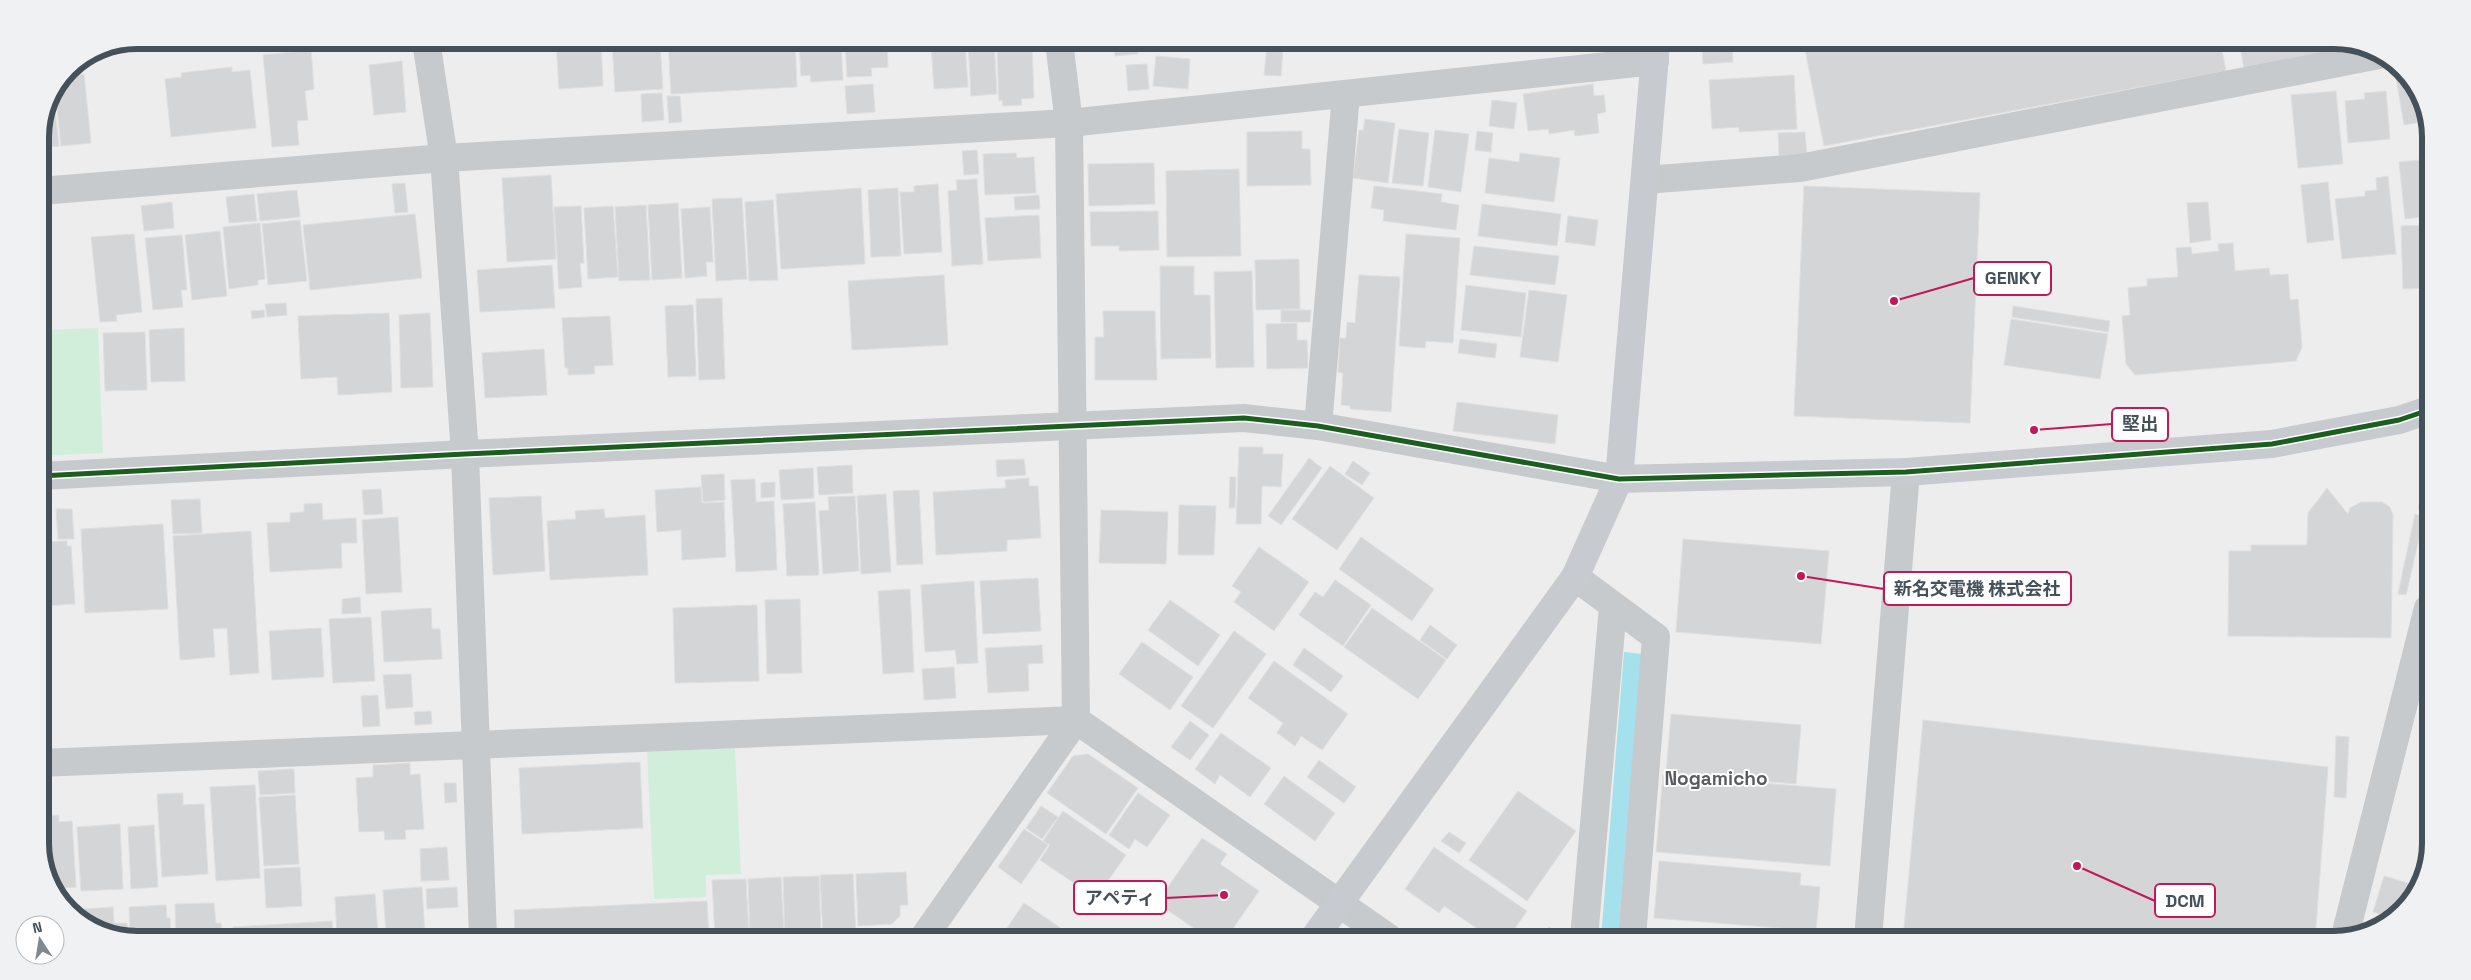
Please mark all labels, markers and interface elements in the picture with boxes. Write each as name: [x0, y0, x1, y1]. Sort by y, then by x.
callout: GENKY: [1974, 262, 2051, 295]
text: GENKY: [1985, 266, 2042, 289]
callout: 堅出: [2112, 408, 2168, 441]
text: 堅出: [2122, 412, 2158, 435]
callout: 新名交電機 株式会社: [1884, 572, 2071, 605]
text: 新名交電機 株式会社: [1894, 577, 2060, 600]
district label: Nogamicho: [1664, 766, 1768, 791]
callout: アペティ: [1074, 881, 1166, 914]
callout: DCM: [2155, 884, 2215, 917]
text: アペティ: [1085, 886, 1155, 909]
text: DCM: [2165, 889, 2205, 912]
north arrow: [15, 915, 65, 965]
text: N: [31, 918, 44, 937]

